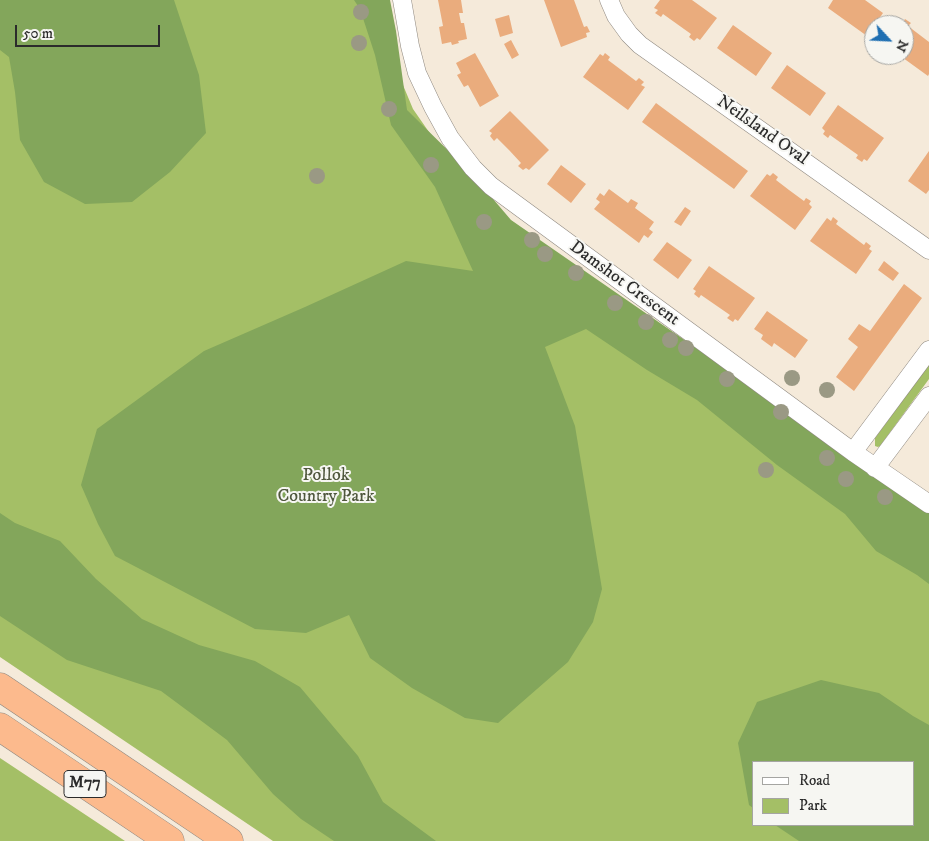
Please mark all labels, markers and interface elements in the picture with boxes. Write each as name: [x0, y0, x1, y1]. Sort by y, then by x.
scale bar: [18, 15, 162, 47]
north arrow: [864, 15, 914, 65]
text: 50 m: [23, 24, 53, 43]
text: N: [891, 37, 912, 55]
street label: Neilsland Oval: [712, 91, 812, 171]
street label: Damshot Crescent: [565, 237, 683, 331]
park label: Pollok Country Park: [277, 465, 375, 508]
legend: [752, 761, 914, 826]
road number: M77: [64, 771, 106, 798]
text: Road: [799, 771, 830, 790]
text: Park: [799, 796, 827, 815]

